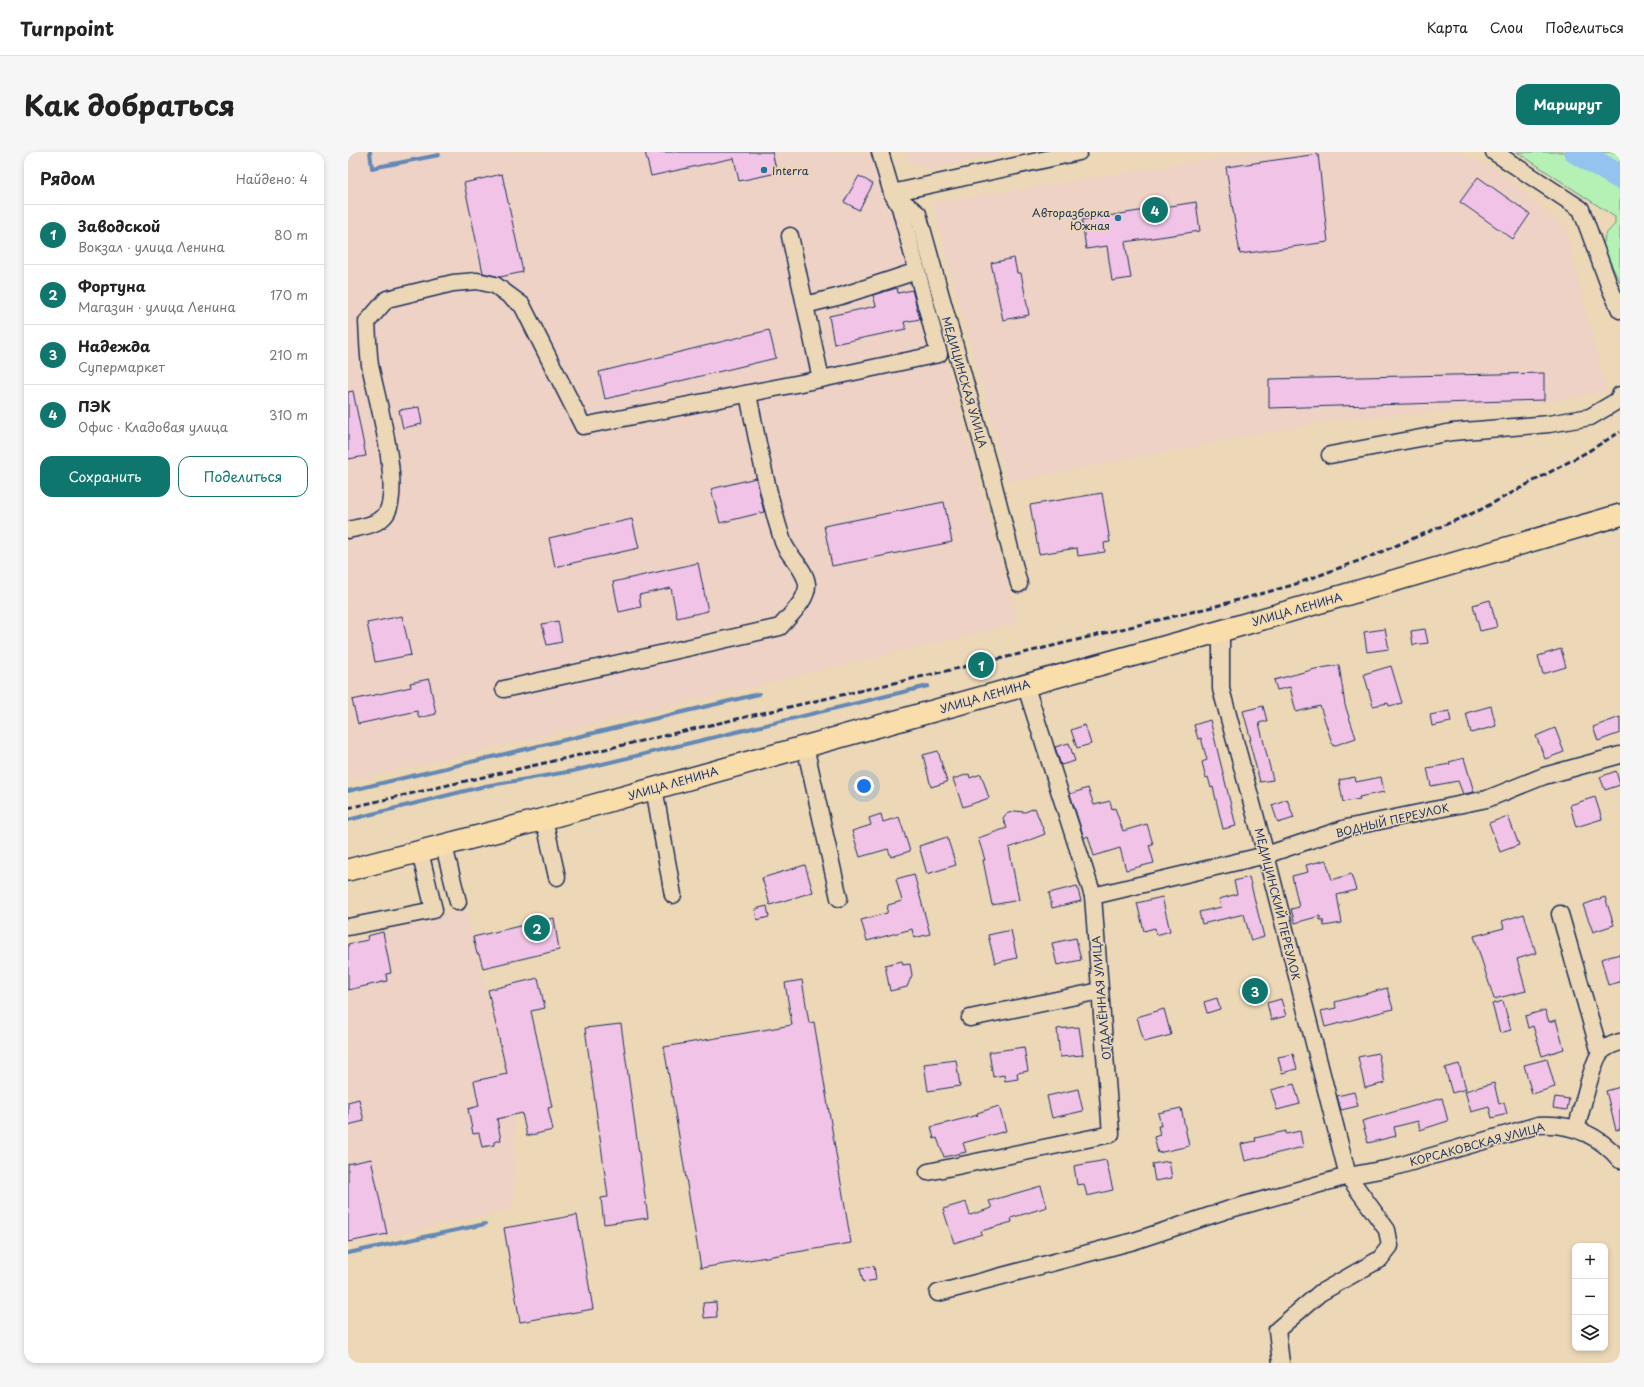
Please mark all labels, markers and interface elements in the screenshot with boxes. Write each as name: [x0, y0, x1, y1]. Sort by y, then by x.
text: Turnpoint: [20, 14, 114, 42]
text: Карта: [1427, 17, 1468, 38]
text: Слои: [1490, 17, 1523, 38]
text: Поделиться: [1545, 17, 1624, 38]
text: Как добраться: [24, 83, 235, 126]
button: Маршрут: [1516, 84, 1620, 125]
place label: Interra: [772, 162, 809, 179]
text: Рядом: [40, 165, 95, 191]
marker: Interra: [759, 165, 769, 175]
text: Найдено: 4: [236, 169, 308, 188]
pin: 4: [1142, 195, 1168, 225]
place label: Авторазборка Южная: [1032, 204, 1110, 234]
marker: Авторазборка Южная: [1113, 213, 1123, 223]
text: Заводской: [78, 214, 161, 237]
text: 1: [50, 225, 56, 244]
text: 80 m: [274, 225, 308, 244]
text: Вокзал · улица Ленина: [78, 237, 225, 256]
text: Фортуна: [78, 274, 146, 297]
text: 2: [48, 285, 58, 304]
text: 170 m: [270, 285, 308, 304]
text: Магазин · улица Ленина: [78, 297, 236, 316]
street label: МЕДИЦИНСКАЯ УЛИЦА: [938, 314, 992, 450]
text: Надежда: [78, 334, 151, 357]
text: 3: [49, 345, 57, 364]
text: 210 m: [269, 345, 308, 364]
text: Супермаркет: [78, 357, 165, 376]
text: ПЭК: [78, 394, 111, 417]
text: 4: [49, 405, 57, 424]
text: 310 m: [269, 405, 308, 424]
text: Офис · Кладовая улица: [78, 417, 228, 436]
button: Сохранить: [40, 456, 170, 497]
button: Поделиться: [178, 456, 308, 497]
street label: УЛИЦА ЛЕНИНА: [1250, 588, 1345, 630]
pin: 1: [968, 650, 994, 680]
street label: УЛИЦА ЛЕНИНА: [938, 675, 1033, 717]
street label: УЛИЦА ЛЕНИНА: [626, 762, 721, 804]
your location: [854, 776, 874, 796]
street label: ВОДНЫЙ ПЕРЕУЛОК: [1334, 799, 1450, 841]
street label: МЕДИЦИНСКИЙ ПЕРЕУЛОК: [1251, 826, 1305, 982]
pin: 2: [524, 913, 550, 943]
street label: ОТДАЛЁННАЯ УЛИЦА: [1087, 935, 1115, 1061]
pin: 3: [1242, 976, 1268, 1006]
street label: КОРСАКОВСКАЯ УЛИЦА: [1408, 1118, 1547, 1170]
map controls: [1572, 1243, 1608, 1351]
button: +: [1572, 1243, 1608, 1279]
button: −: [1572, 1279, 1608, 1315]
button: layers: [1572, 1315, 1608, 1351]

